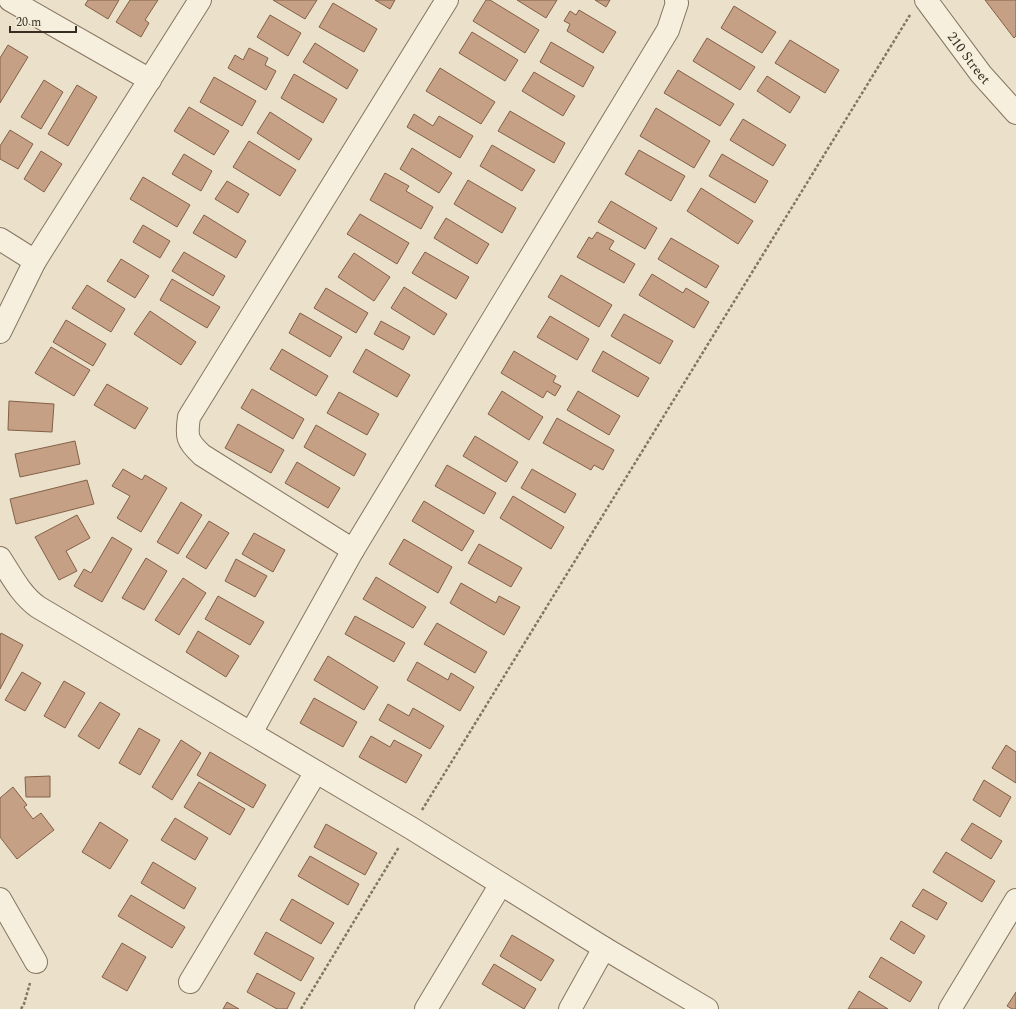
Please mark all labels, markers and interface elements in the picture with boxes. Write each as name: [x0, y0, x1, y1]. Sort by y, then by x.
scale bar: [10, 8, 76, 34]
text: 20 m: [16, 13, 41, 32]
street label: 210 Street: [942, 27, 995, 89]

